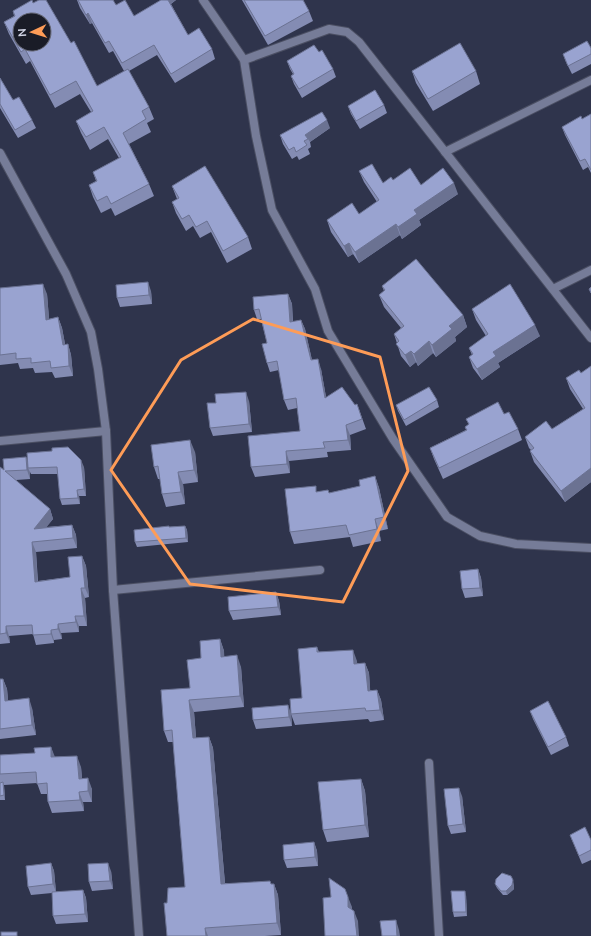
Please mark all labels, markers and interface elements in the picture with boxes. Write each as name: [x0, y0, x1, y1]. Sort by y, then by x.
north arrow: [12, 12, 52, 52]
text: N: [15, 28, 29, 37]

